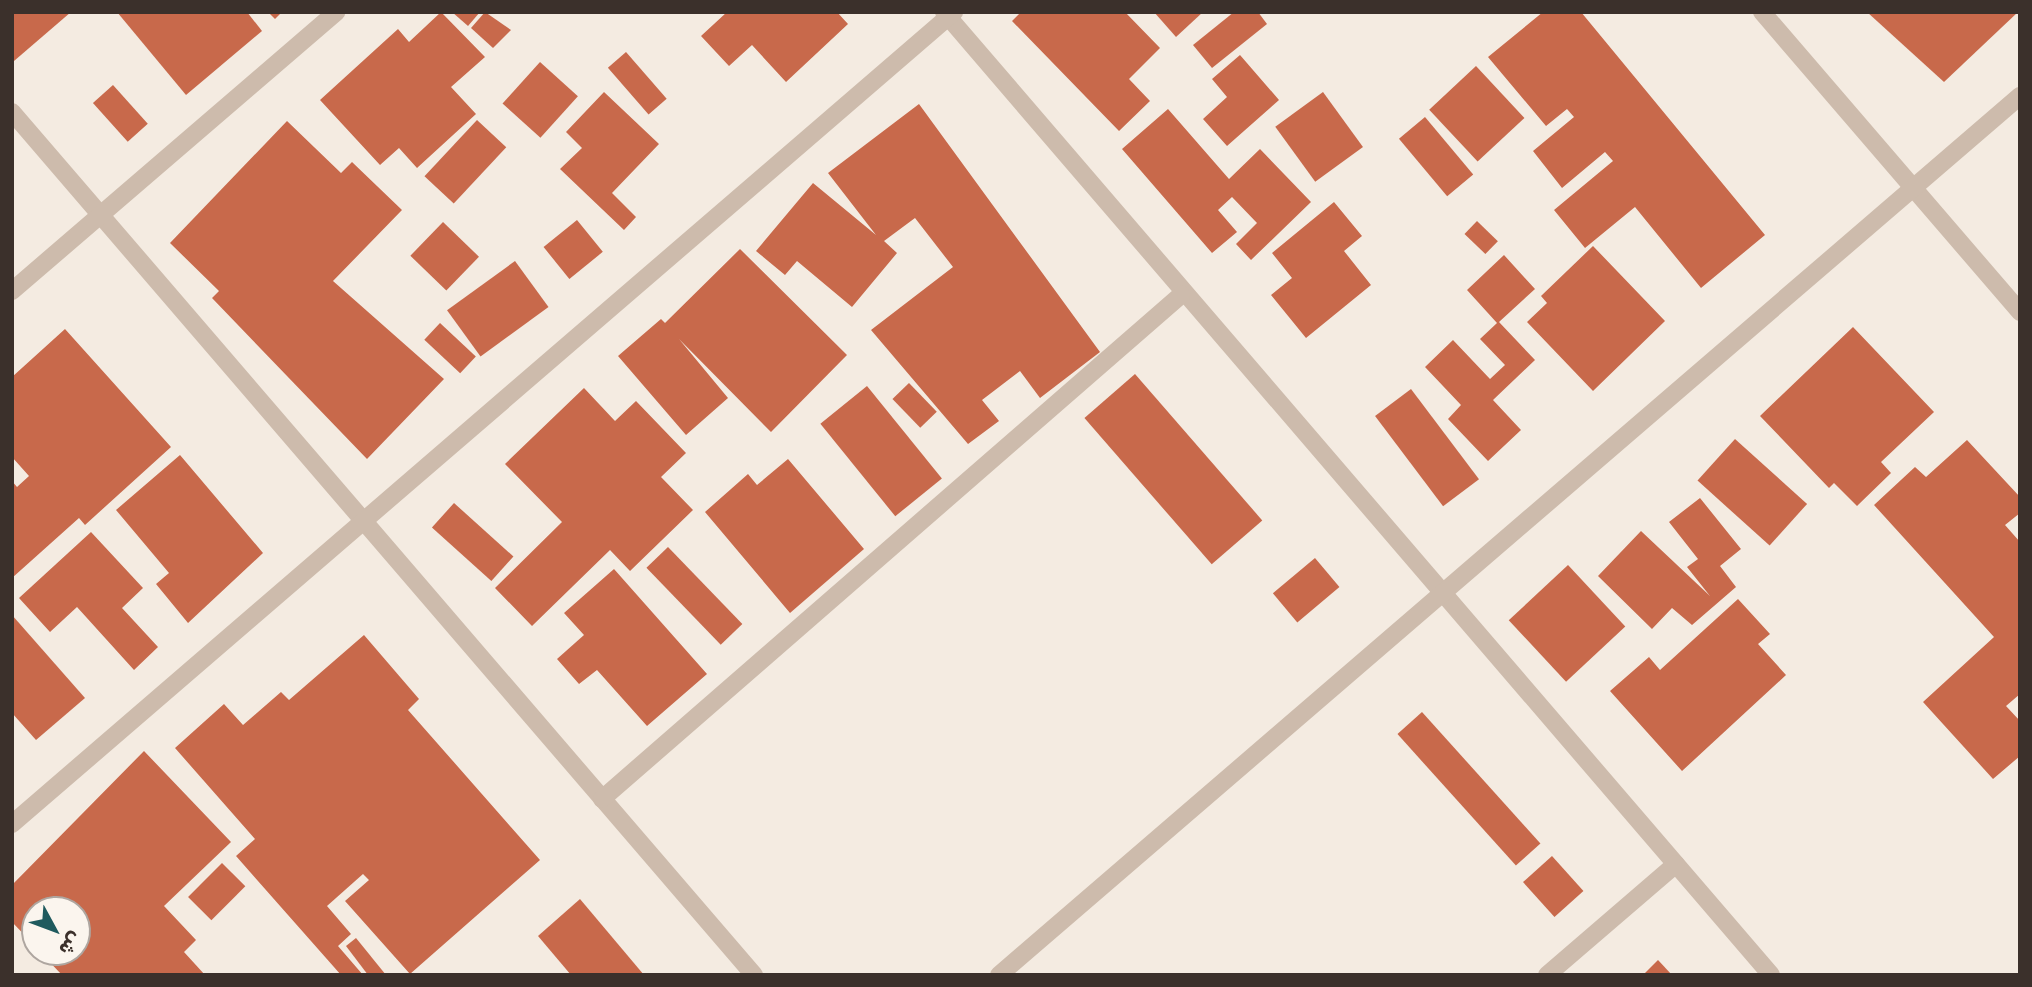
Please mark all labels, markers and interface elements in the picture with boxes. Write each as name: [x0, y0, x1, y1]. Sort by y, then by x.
north arrow: [21, 896, 91, 966]
text: ش: [54, 927, 87, 960]

